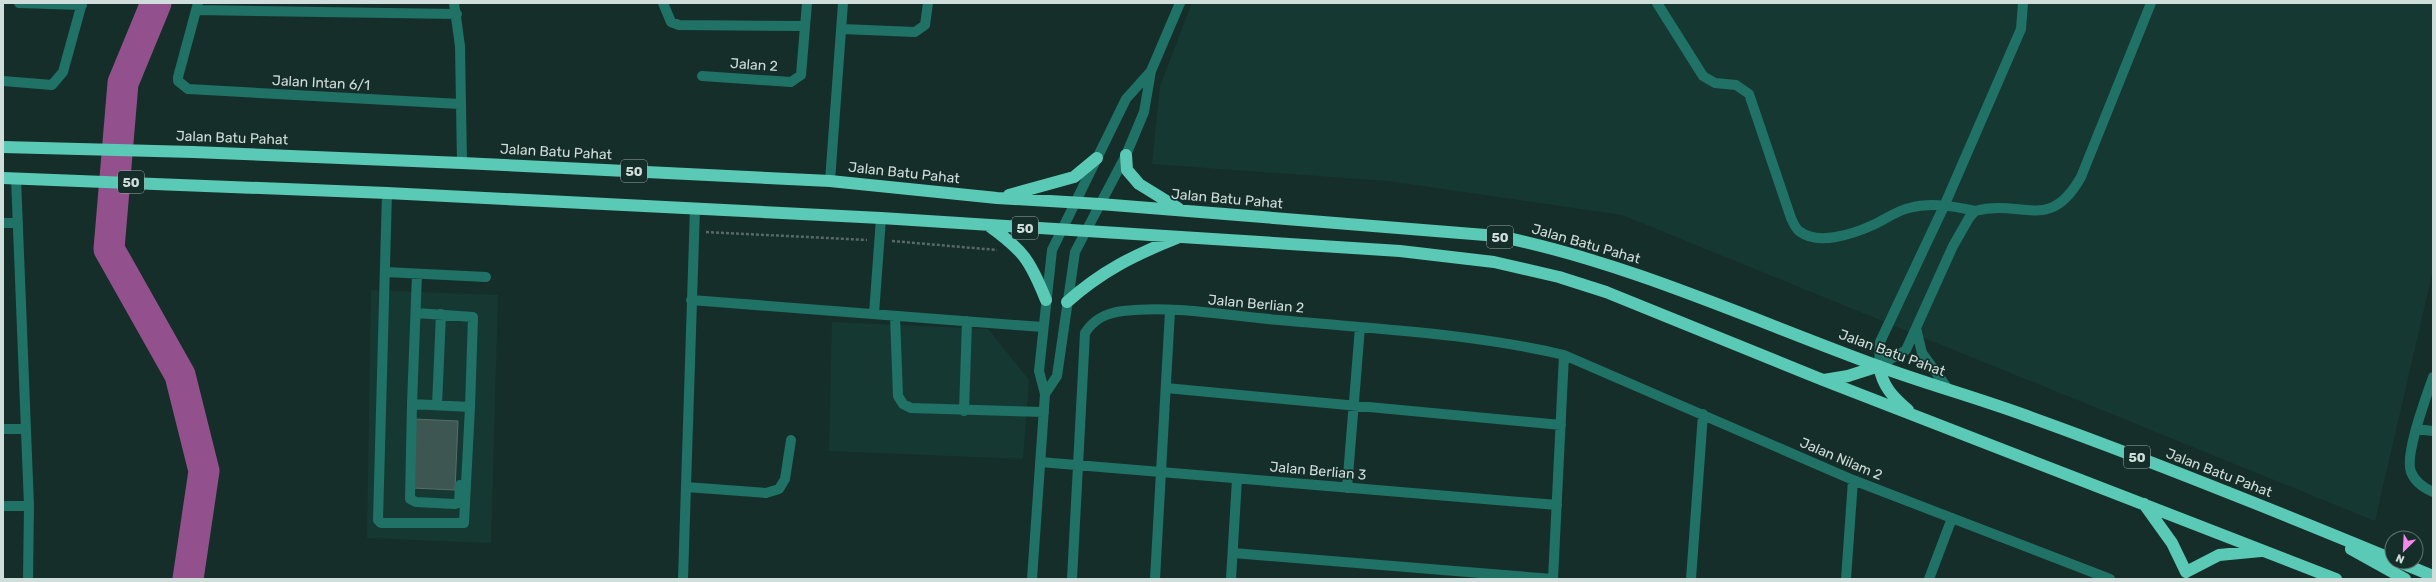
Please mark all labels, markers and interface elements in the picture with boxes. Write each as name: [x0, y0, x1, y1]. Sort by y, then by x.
street label: Jalan 2: [730, 55, 778, 75]
street label: Jalan Intan 6/1: [272, 72, 370, 94]
street label: Jalan Batu Pahat: [176, 128, 289, 148]
street label: Jalan Batu Pahat: [500, 141, 613, 163]
street label: Jalan Batu Pahat: [847, 159, 961, 187]
road number: 50: [621, 160, 647, 182]
road number: 50: [118, 171, 144, 193]
street label: Jalan Batu Pahat: [1170, 186, 1284, 212]
road number: 50: [1012, 217, 1038, 239]
street label: Jalan Batu Pahat: [1530, 220, 1643, 268]
road number: 50: [1487, 226, 1513, 248]
street label: Jalan Berlian 2: [1207, 291, 1305, 317]
street label: Jalan Batu Pahat: [1836, 326, 1948, 380]
street label: Jalan Nilam 2: [1797, 434, 1885, 484]
street label: Jalan Batu Pahat: [2164, 445, 2275, 501]
road number: 50: [2124, 446, 2150, 468]
street label: Jalan Berlian 3: [1269, 458, 1367, 484]
north arrow: [2384, 530, 2424, 570]
text: N: [2394, 551, 2406, 566]

